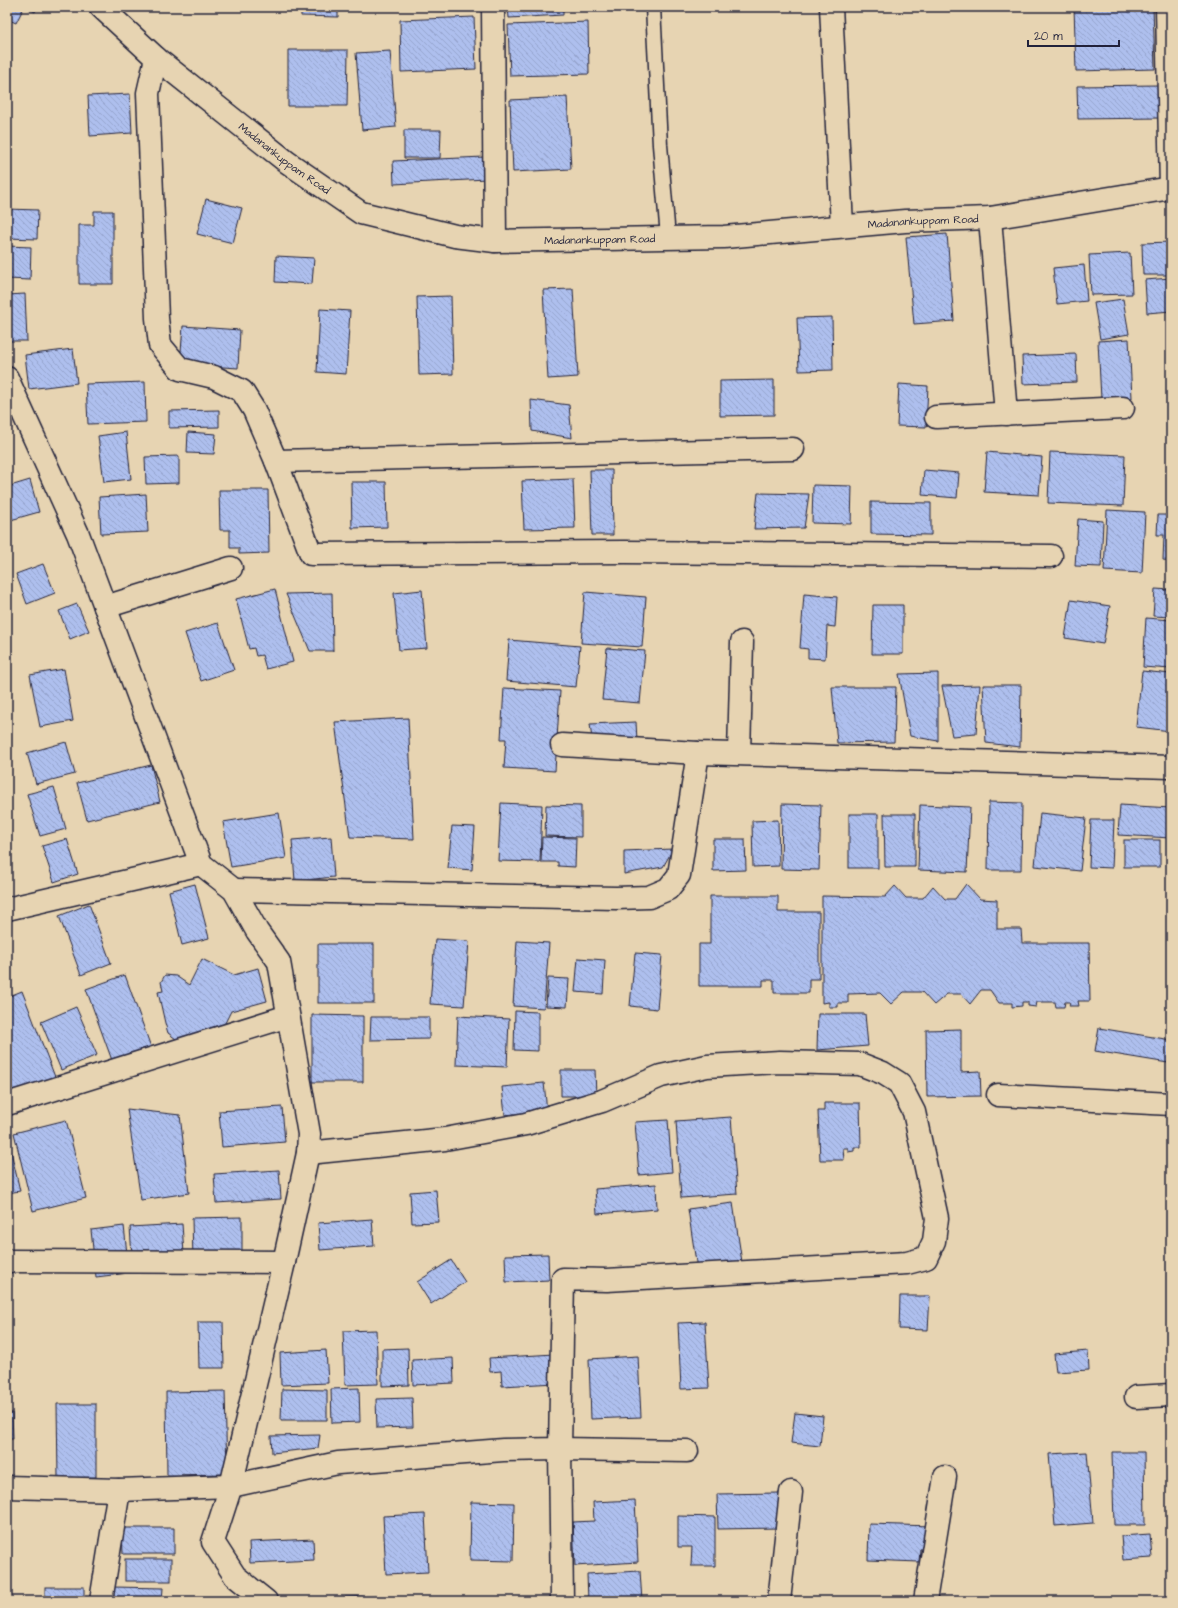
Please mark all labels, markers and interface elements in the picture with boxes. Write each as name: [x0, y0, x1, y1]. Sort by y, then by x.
scale bar: [1028, 22, 1119, 48]
text: 20 m: [1034, 28, 1063, 45]
street label: Madanankuppam Road: [235, 119, 333, 198]
street label: Madanankuppam Road: [867, 211, 979, 232]
street label: Madanankuppam Road: [544, 231, 656, 248]

